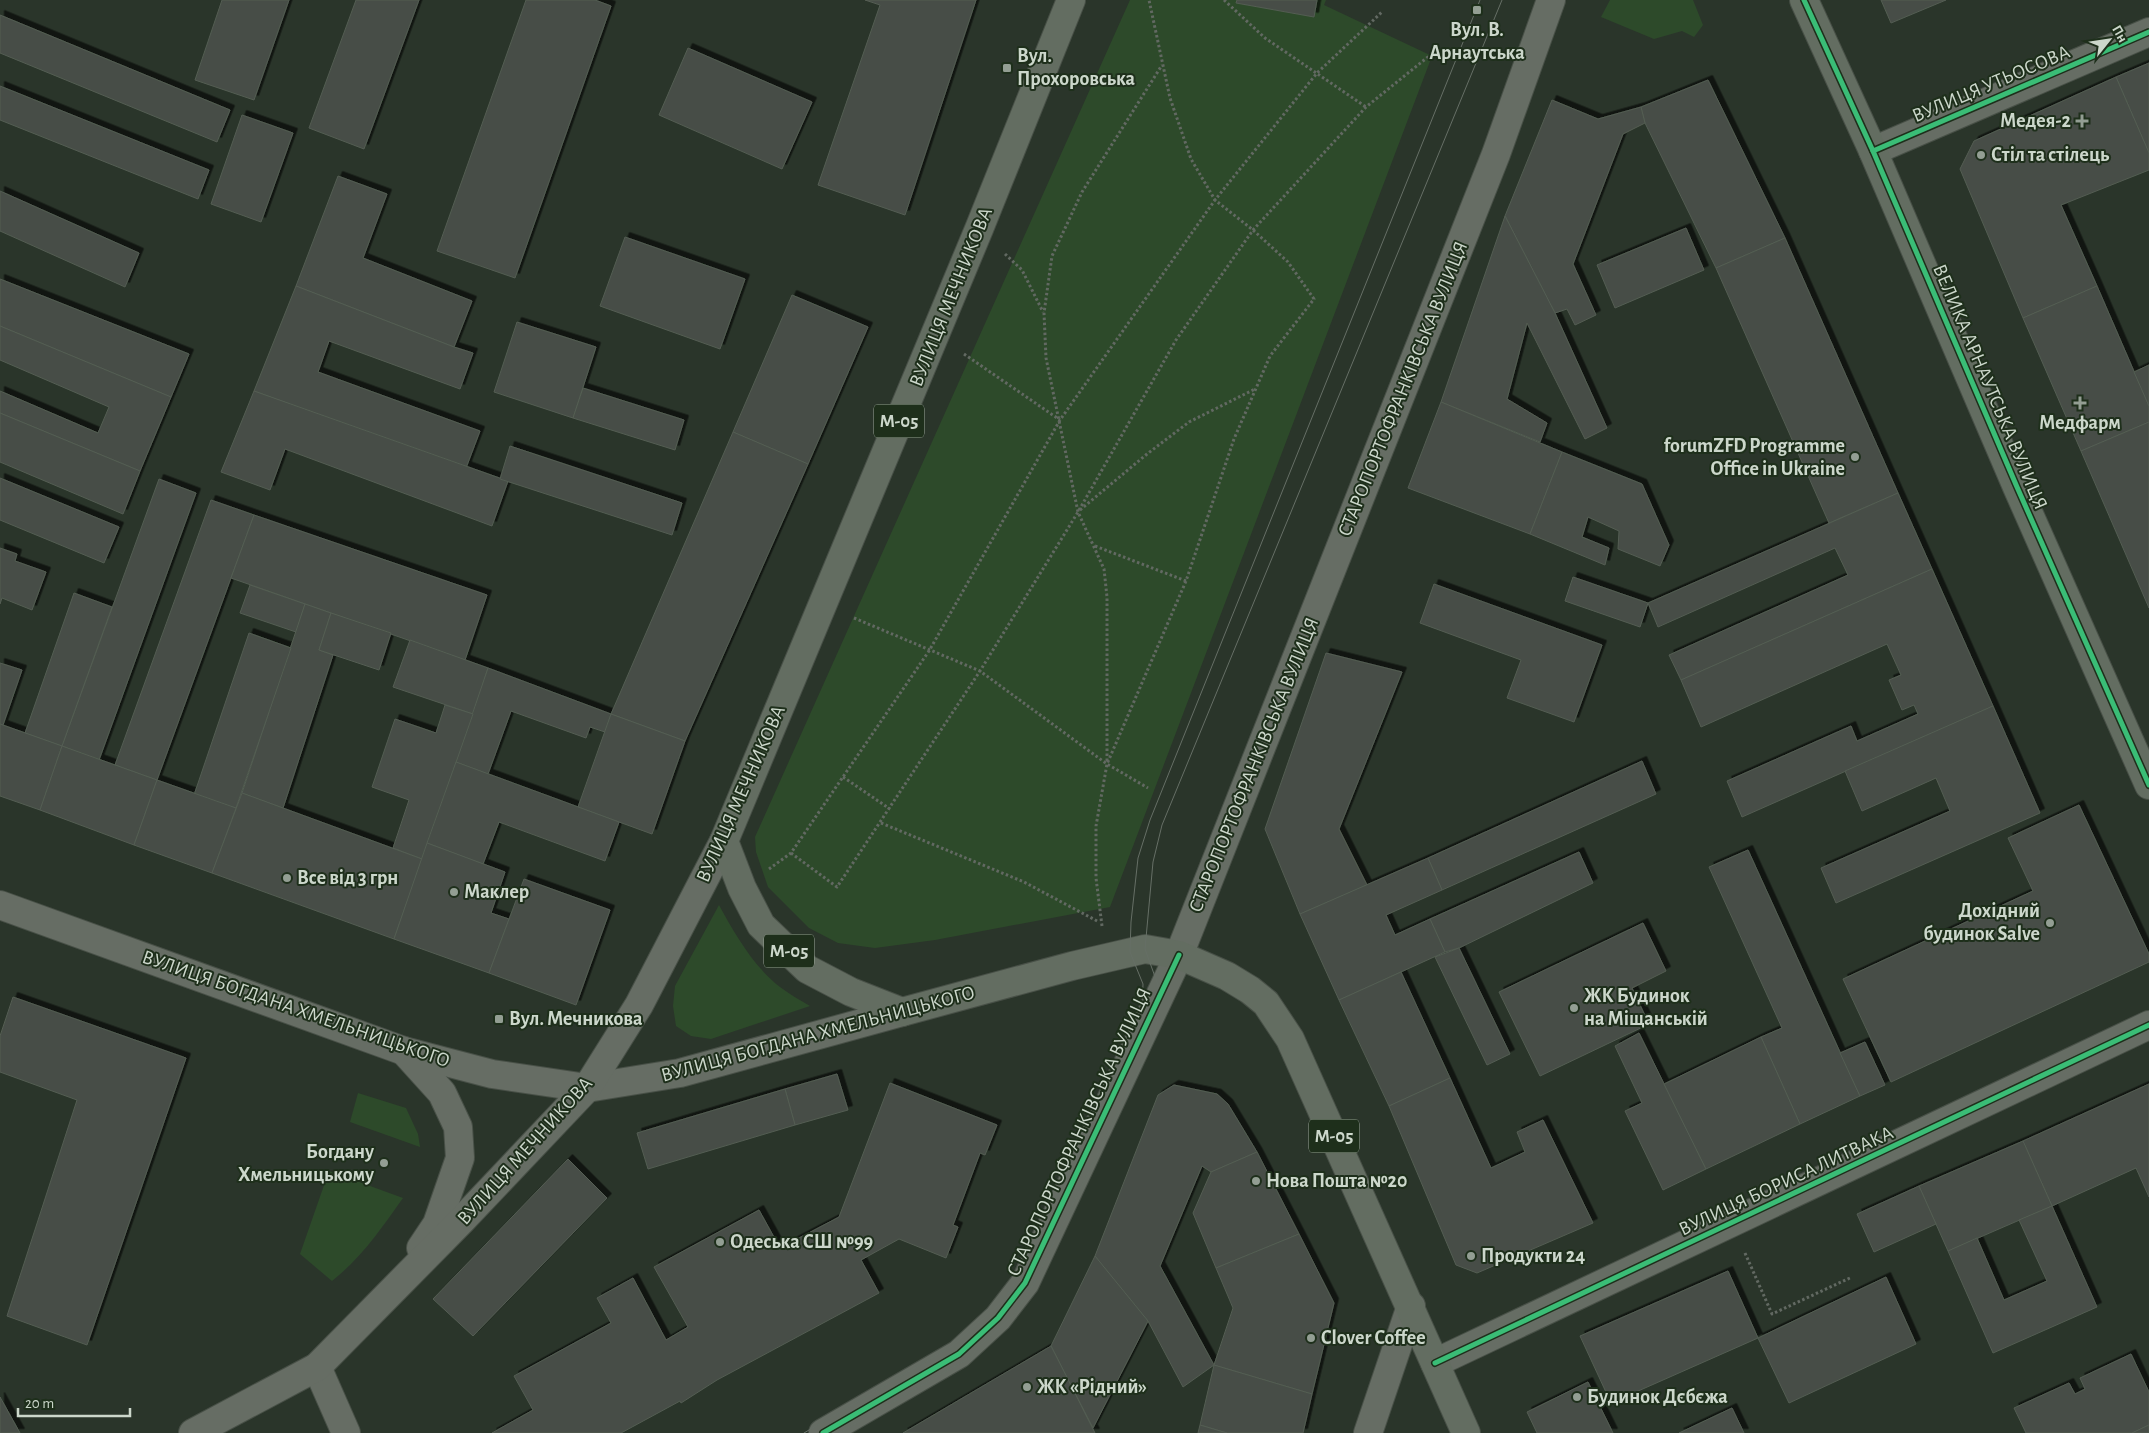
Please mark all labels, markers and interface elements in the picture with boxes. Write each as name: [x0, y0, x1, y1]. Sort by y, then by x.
marker: Вул. В. Арнаутська: [1471, 4, 1483, 16]
north arrow: [2084, 15, 2134, 65]
place label: Вул. В. Арнаутська: [1429, 20, 1525, 63]
text: Пн: [2109, 23, 2130, 45]
street label: ВУЛИЦЯ УТЬОСОВА: [1909, 42, 2073, 126]
place label: Вул. Прохоровська: [1017, 46, 1136, 89]
marker: Вул. Прохоровська: [1001, 62, 1013, 74]
place label: Медея-2: [2000, 111, 2071, 131]
marker: Медея-2: [2075, 114, 2089, 128]
place label: Стіл та стілець: [1991, 145, 2110, 165]
marker: Стіл та стілець: [1975, 149, 1987, 161]
street label: ВУЛИЦЯ МЕЧНИКОВА: [906, 204, 996, 389]
street label: СТАРОПОРТОФРАНКІВСЬКА ВУЛИЦЯ: [1335, 239, 1471, 539]
street label: ВЕЛИКА АРНАУТСЬКА ВУЛИЦЯ: [1929, 261, 2051, 513]
marker: Медфарм: [2074, 397, 2086, 409]
road number: М-05: [874, 404, 924, 438]
place label: Медфарм: [2039, 413, 2121, 433]
place label: forumZFD Programme Office in Ukraine: [1664, 436, 1845, 479]
marker: forumZFD Programme Office in Ukraine: [1849, 451, 1861, 463]
street label: СТАРОПОРТОФРАНКІВСЬКА ВУЛИЦЯ: [1186, 615, 1322, 915]
street label: ВУЛИЦЯ МЕЧНИКОВА: [693, 702, 789, 885]
place label: Все від 3 грн: [297, 868, 398, 888]
marker: Все від 3 грн: [281, 872, 293, 884]
place label: Маклер: [464, 882, 529, 902]
marker: Маклер: [448, 886, 460, 898]
place label: Дохідний будинок Salve: [1924, 901, 2040, 944]
marker: Дохідний будинок Salve: [2044, 917, 2056, 929]
road number: М-05: [764, 934, 814, 968]
street label: ВУЛИЦЯ БОГДАНА ХМЕЛЬНИЦЬКОГО: [140, 947, 452, 1071]
street label: ВУЛИЦЯ БОГДАНА ХМЕЛЬНИЦЬКОГО: [659, 982, 977, 1086]
street label: СТАРОПОРТОФРАНКІВСЬКА ВУЛИЦЯ: [1003, 985, 1155, 1279]
place label: ЖК Будинок на Міщанській: [1584, 986, 1708, 1029]
marker: ЖК Будинок на Міщанській: [1568, 1002, 1580, 1014]
place label: Вул. Мечникова: [509, 1009, 643, 1029]
marker: Вул. Мечникова: [493, 1013, 505, 1025]
street label: ВУЛИЦЯ МЕЧНИКОВА: [454, 1073, 597, 1229]
road number: М-05: [1309, 1120, 1359, 1152]
street label: ВУЛИЦЯ БОРИСА ЛИТВАКА: [1676, 1122, 1896, 1240]
place label: Богдану Хмельницькому: [238, 1142, 374, 1185]
marker: Богдану Хмельницькому: [378, 1157, 390, 1169]
place label: Нова Пошта №20: [1266, 1171, 1407, 1191]
marker: Нова Пошта №20: [1250, 1175, 1262, 1187]
place label: Одеська СШ №99: [730, 1232, 873, 1252]
marker: Одеська СШ №99: [714, 1236, 726, 1248]
place label: Продукти 24: [1481, 1246, 1585, 1266]
marker: Продукти 24: [1465, 1250, 1477, 1262]
place label: Clover Coffee: [1321, 1328, 1426, 1348]
marker: Clover Coffee: [1305, 1332, 1317, 1344]
place label: ЖК «Рідний»: [1037, 1377, 1147, 1397]
marker: ЖК «Рідний»: [1021, 1381, 1033, 1393]
scale bar: [18, 1386, 130, 1418]
place label: Будинок Дєбєжа: [1587, 1387, 1728, 1407]
marker: Будинок Дєбєжа: [1571, 1391, 1583, 1403]
text: 20 m: [25, 1396, 54, 1411]

